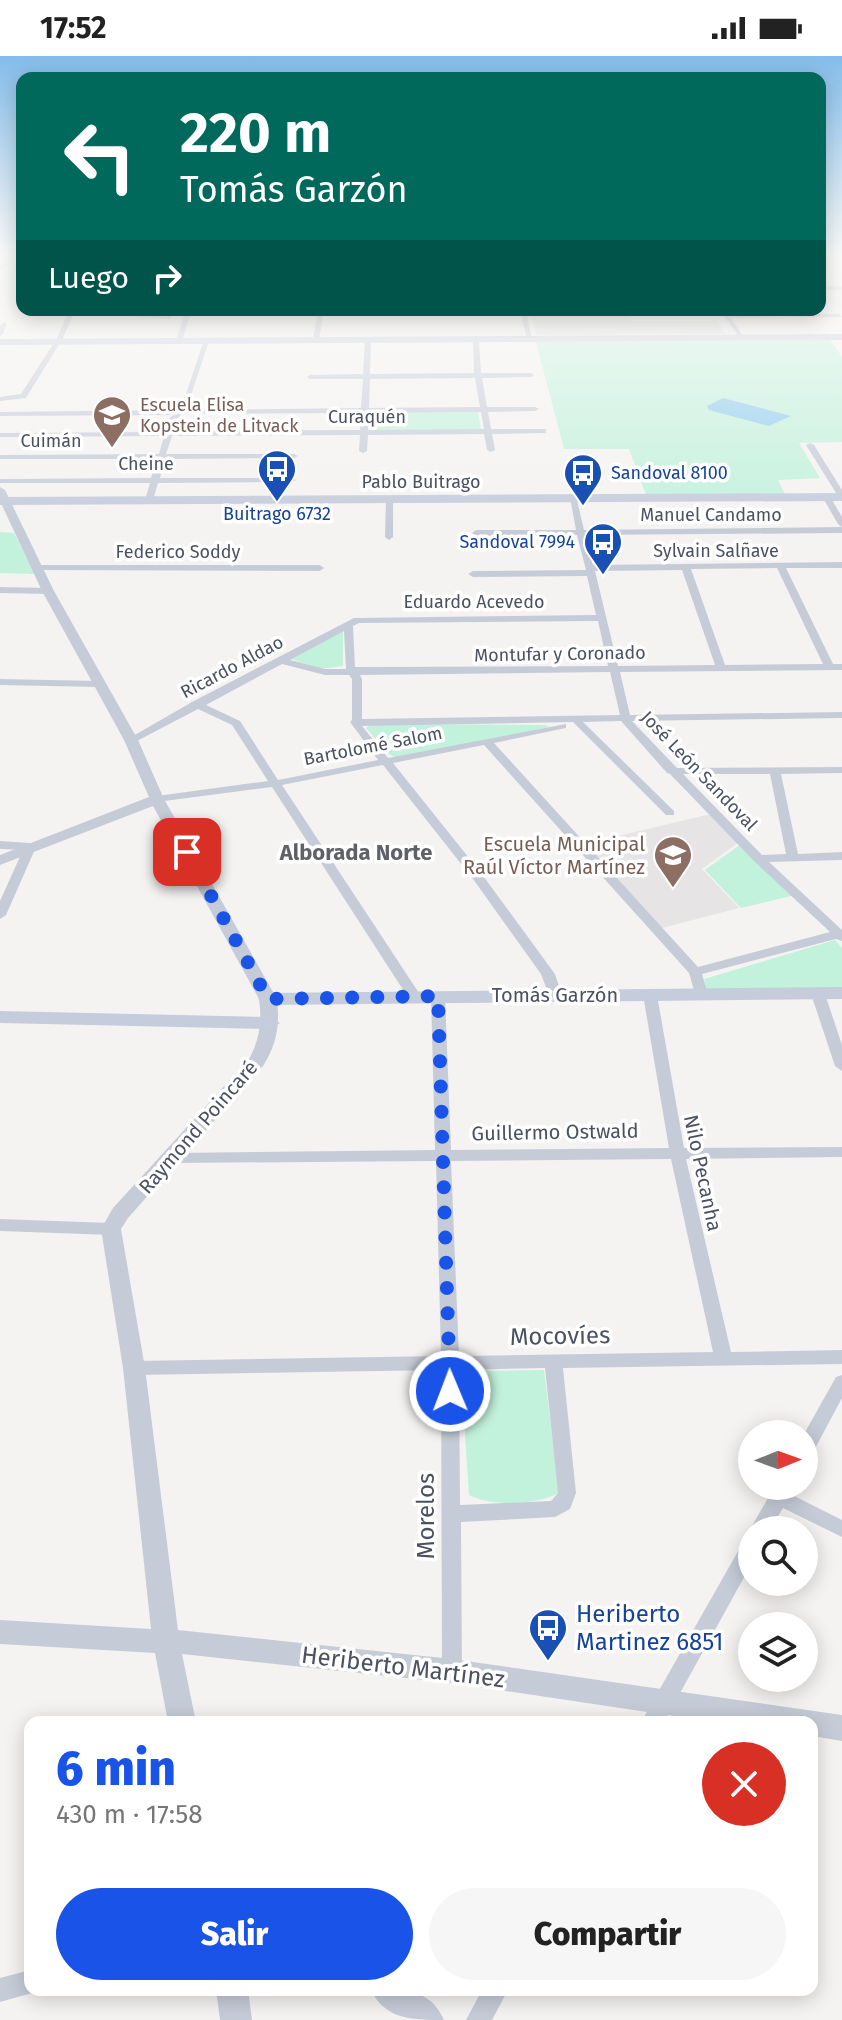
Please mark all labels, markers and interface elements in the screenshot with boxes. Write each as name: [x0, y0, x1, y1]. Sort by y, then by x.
text: 17:52: [40, 10, 107, 46]
text: 220 m: [180, 100, 331, 167]
icon: left: [48, 104, 152, 208]
text: Tomás Garzón: [180, 168, 408, 212]
icon: right: [145, 256, 189, 300]
text: Luego: [48, 260, 129, 296]
school or university icon: Escuela Elisa Kopstein de Litvack: [91, 394, 133, 449]
place label: Escuela Elisa Kopstein de Litvack: [140, 394, 299, 437]
street label: Curaquén: [328, 406, 406, 428]
street label: Cuimán: [20, 430, 82, 452]
bus stop icon: Buitrago 6732: [256, 448, 298, 503]
bus stop icon: Sandoval 8100: [562, 452, 604, 507]
street label: Cheine: [118, 453, 174, 475]
place label: Sandoval 8100: [611, 462, 728, 484]
street label: Pablo Buitrago: [362, 471, 480, 493]
place label: Buitrago 6732: [223, 503, 331, 525]
street label: Manuel Candamo: [640, 504, 782, 526]
bus stop icon: Sandoval 7994: [582, 521, 624, 576]
place label: Sandoval 7994: [459, 531, 575, 553]
street label: Sylvain Salñave: [653, 540, 779, 562]
street label: Federico Soddy: [116, 541, 241, 563]
street label: Eduardo Acevedo: [404, 591, 544, 613]
street label: Ricardo Aldao: [177, 631, 287, 703]
street label: Montufar y Coronado: [474, 642, 646, 666]
street label: José León Sandoval: [636, 707, 762, 835]
street label: Bartolomé Salom: [302, 722, 444, 770]
pin: [153, 818, 221, 886]
icon: arrive: [165, 830, 209, 874]
place label: Escuela Municipal Raúl Víctor Martínez: [463, 832, 645, 879]
school or university icon: Escuela Municipal Raúl Víctor Martínez: [652, 834, 694, 889]
district label: Alborada Norte: [279, 839, 432, 866]
street label: Tomás Garzón: [492, 983, 618, 1007]
street label: Raymond Poincaré: [134, 1056, 262, 1198]
street label: Nilo Pecanha: [679, 1113, 727, 1233]
street label: Guillermo Ostwald: [471, 1119, 639, 1145]
street label: Mocovíes: [510, 1321, 610, 1351]
position arrow: [408, 1349, 492, 1433]
north arrow: [738, 1420, 818, 1500]
map controls: [738, 1420, 818, 1692]
street label: Morelos: [412, 1473, 440, 1559]
button: search: [738, 1516, 818, 1596]
place label: Heriberto Martinez 6851: [576, 1600, 723, 1656]
bus stop icon: Heriberto Martinez 6851: [527, 1607, 569, 1662]
button: layers: [738, 1612, 818, 1692]
street label: Heriberto Martínez: [300, 1641, 506, 1693]
text: 6 min: [56, 1740, 176, 1798]
button: close: [702, 1742, 786, 1826]
text: 430 m · 17:58: [56, 1799, 203, 1830]
button: Salir: [56, 1888, 413, 1980]
button: Compartir: [429, 1888, 786, 1980]

